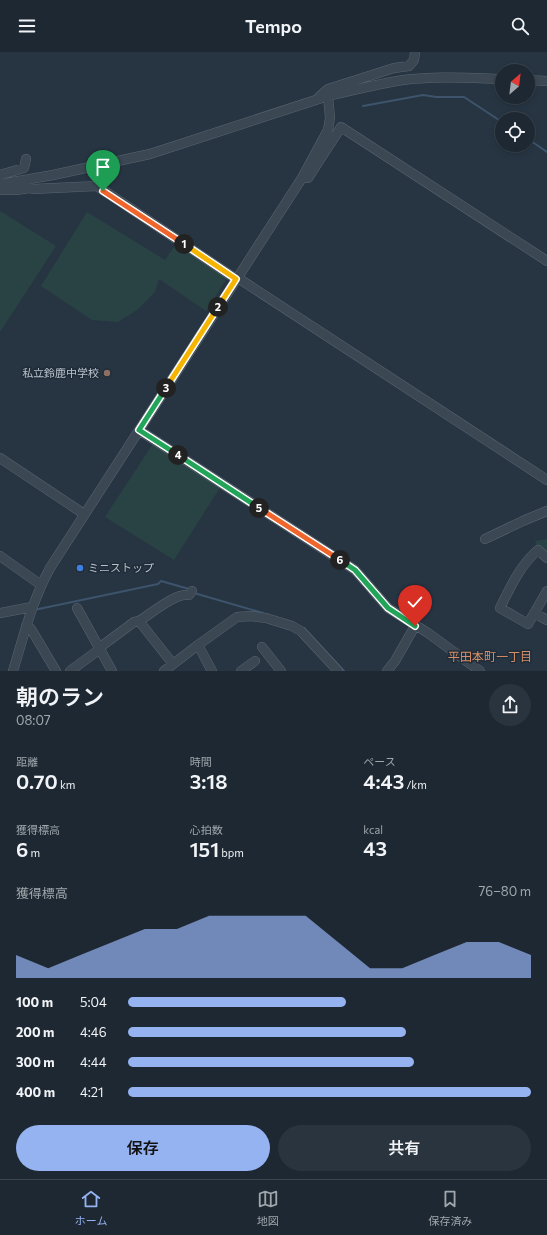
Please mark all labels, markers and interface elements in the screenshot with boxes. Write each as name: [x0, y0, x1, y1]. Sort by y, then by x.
icon: menu: [16, 15, 38, 37]
text: Tempo: [245, 15, 302, 37]
icon: search: [509, 15, 531, 37]
north arrow: [495, 64, 535, 104]
map controls: [495, 64, 535, 152]
button: locate: [495, 112, 535, 152]
pin: [86, 150, 120, 191]
icon: arrive: [92, 156, 114, 178]
pin: 1: [174, 234, 194, 254]
text: 1: [182, 237, 186, 250]
pin: 2: [208, 297, 228, 317]
text: 2: [215, 300, 221, 313]
place label: 私立鈴鹿中学校: [22, 366, 99, 379]
marker: 私立鈴鹿中学校: [102, 368, 112, 378]
pin: 3: [156, 378, 176, 398]
text: 3: [163, 381, 169, 394]
pin: 4: [168, 445, 188, 465]
text: 4: [175, 448, 181, 461]
pin: 5: [249, 498, 269, 518]
text: 5: [256, 501, 262, 514]
pin: 6: [330, 550, 350, 570]
text: 6: [337, 553, 343, 566]
place label: ミニストップ: [88, 561, 154, 574]
marker: ミニストップ: [75, 563, 85, 573]
pin: [398, 585, 432, 626]
icon: check: [404, 591, 426, 613]
district label: 平田本町一丁目: [448, 649, 532, 663]
text: 朝のラン: [16, 683, 104, 710]
button: share: [489, 684, 531, 726]
text: 08:07: [16, 712, 51, 728]
text: 距離: [16, 755, 38, 768]
text: 時間: [190, 755, 212, 768]
text: ペース: [363, 755, 396, 768]
text: 0.70: [16, 769, 58, 793]
text: 3:18: [190, 769, 228, 793]
text: 4:43: [363, 769, 404, 793]
text: km: [58, 778, 75, 791]
text: /km: [404, 778, 427, 791]
text: 獲得標高: [16, 823, 60, 836]
text: 心拍数: [190, 823, 223, 836]
text: kcal: [363, 823, 383, 836]
text: 43: [363, 836, 387, 860]
text: 6: [16, 837, 28, 861]
text: 151: [190, 837, 219, 861]
text: m: [28, 846, 40, 859]
text: bpm: [219, 846, 244, 859]
text: 76–80 m: [478, 883, 531, 899]
text: 獲得標高: [16, 885, 68, 901]
text: 100 m: [16, 994, 53, 1010]
text: 5:04: [80, 994, 107, 1010]
text: 200 m: [16, 1024, 54, 1040]
text: 4:46: [80, 1024, 107, 1040]
text: 300 m: [16, 1054, 55, 1070]
text: 4:44: [80, 1054, 106, 1070]
text: 400 m: [16, 1084, 55, 1100]
text: 4:21: [80, 1084, 104, 1100]
button: 保存: [16, 1125, 270, 1171]
button: 共有: [278, 1125, 531, 1171]
tab: ホーム: [75, 1188, 107, 1228]
tab: 地図: [257, 1188, 279, 1228]
tab: 保存済み: [428, 1188, 472, 1228]

